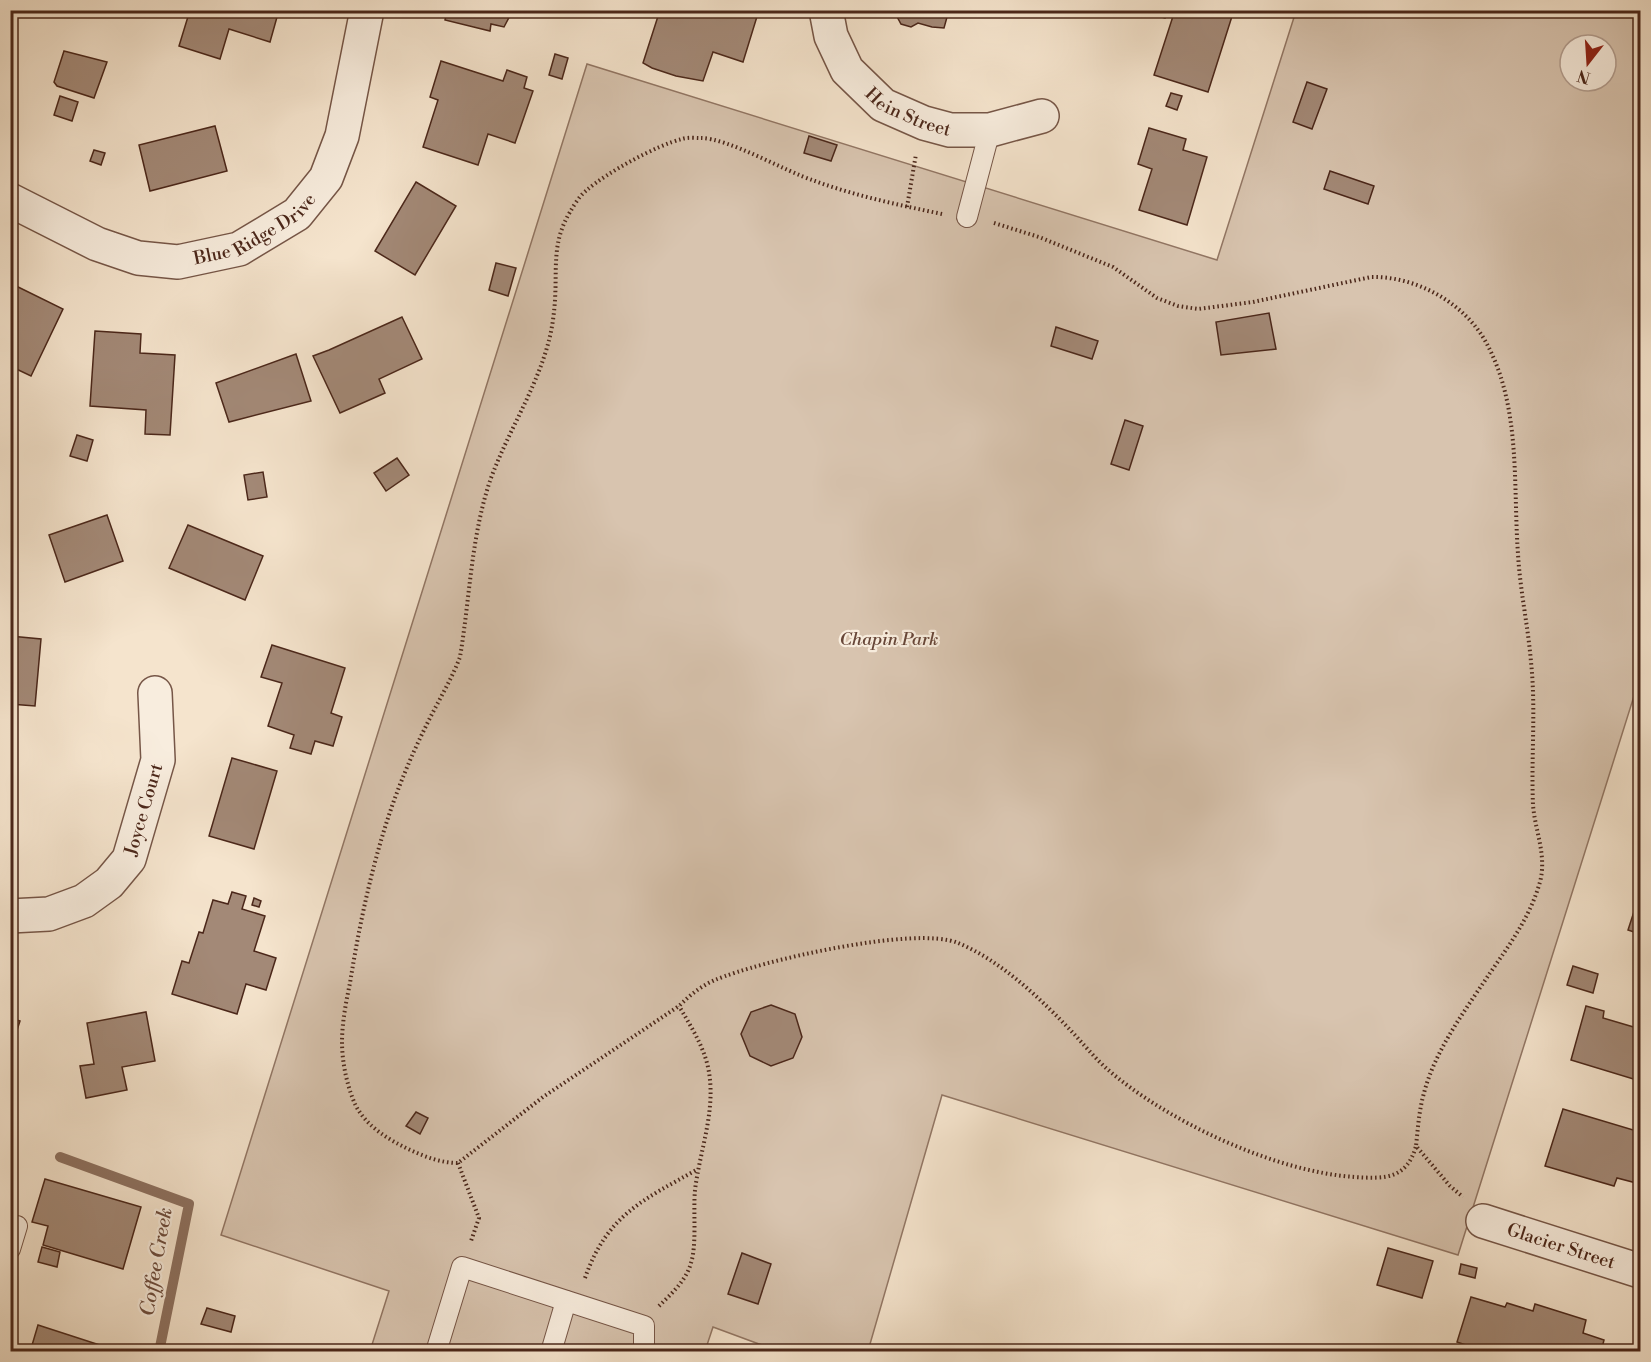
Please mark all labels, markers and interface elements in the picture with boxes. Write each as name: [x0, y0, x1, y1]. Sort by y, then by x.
north arrow: [1558, 33, 1618, 93]
text: N: [1575, 65, 1593, 88]
street label: Hein Street: [860, 82, 954, 141]
street label: Blue Ridge Drive: [191, 188, 321, 270]
park label: Chapin Park: [839, 628, 939, 651]
street label: Joyce Court: [119, 760, 168, 859]
water label: Coffee Creek: [135, 1206, 179, 1318]
street label: Glacier Street: [1504, 1218, 1619, 1274]

